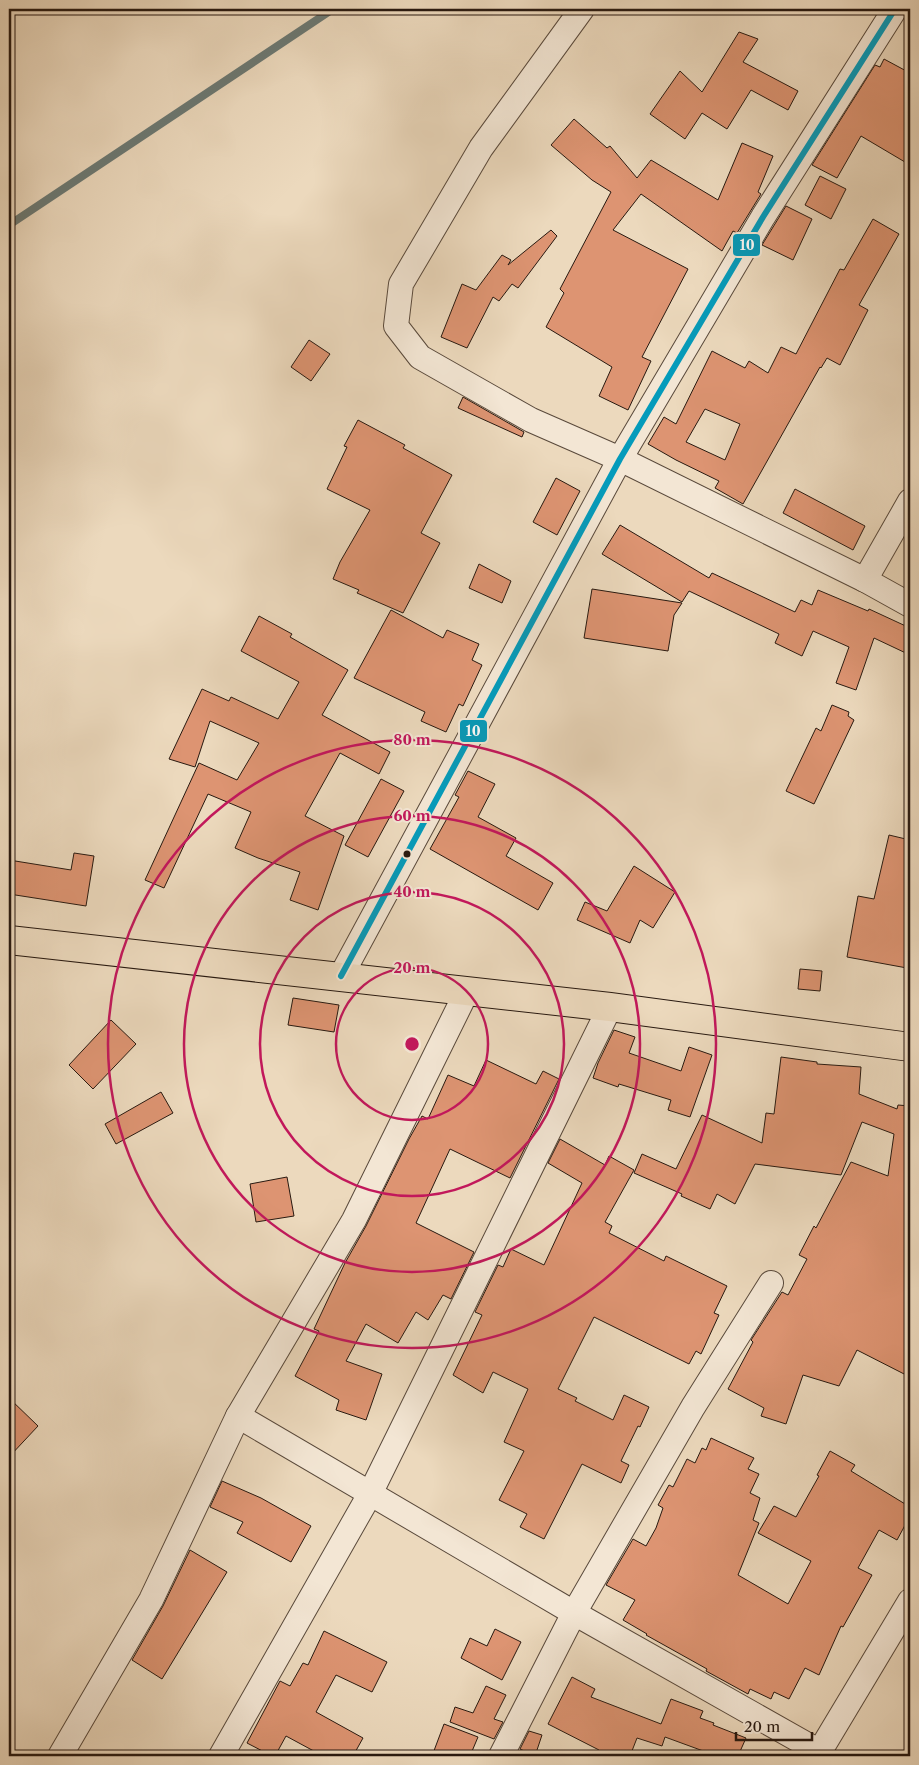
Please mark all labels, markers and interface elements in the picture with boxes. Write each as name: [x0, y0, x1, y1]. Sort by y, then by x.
line badge: 10: [732, 233, 761, 257]
text: 10: [739, 236, 755, 254]
line badge: 10: [459, 719, 488, 743]
text: 10: [465, 722, 481, 740]
text: 80 m: [393, 730, 431, 749]
text: 60 m: [393, 806, 431, 825]
unlabelled marker: [402, 849, 412, 859]
text: 40 m: [393, 882, 431, 901]
text: 20 m: [393, 958, 431, 977]
centre of rings: [403, 1035, 421, 1053]
scale bar: [736, 1710, 813, 1742]
text: 20 m: [744, 1717, 780, 1736]

